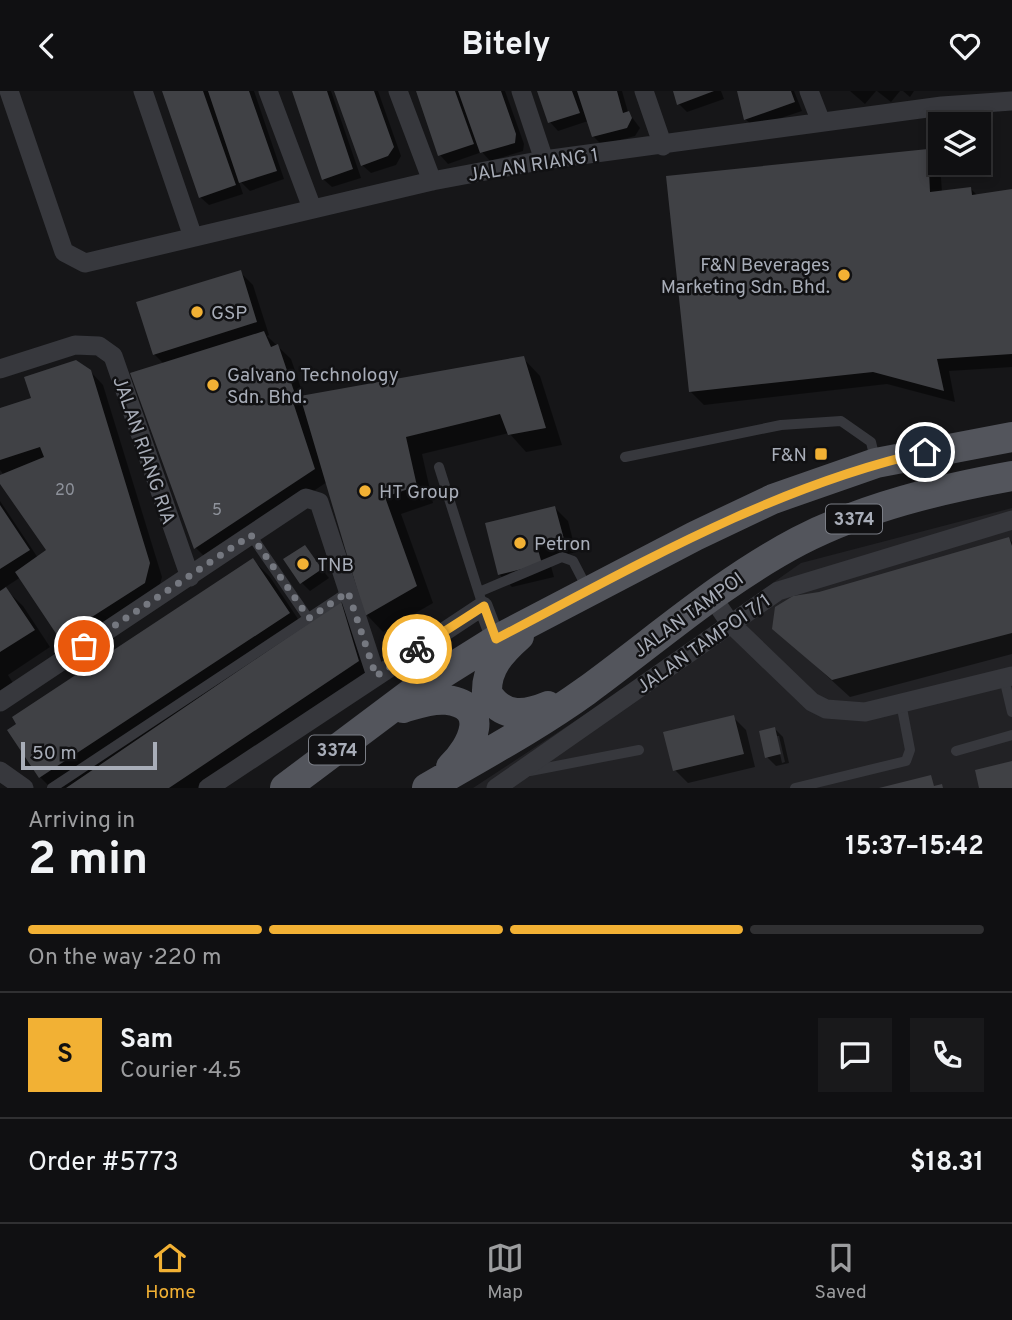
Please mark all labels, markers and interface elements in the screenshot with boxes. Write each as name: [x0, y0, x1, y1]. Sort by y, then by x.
text: Bitely: [462, 26, 550, 66]
icon: back: [28, 27, 66, 65]
icon: heart: [946, 27, 984, 65]
map controls: [928, 112, 991, 175]
button: layers: [928, 112, 991, 175]
street label: JALAN RIANG 1: [466, 144, 600, 188]
place label: F&N Beverages Marketing Sdn. Bhd.: [661, 254, 830, 300]
marker: F&N Beverages Marketing Sdn. Bhd.: [836, 267, 852, 283]
place label: GSP: [211, 302, 247, 326]
marker: GSP: [189, 304, 205, 320]
place label: Galvano Technology Sdn. Bhd.: [227, 364, 399, 410]
street label: JALAN RIANG RIA: [106, 373, 180, 528]
marker: Galvano Technology Sdn. Bhd.: [205, 377, 221, 393]
pin: [895, 422, 955, 482]
icon: home: [906, 433, 944, 471]
place label: F&N: [771, 444, 807, 468]
marker: F&N: [813, 446, 829, 462]
house number: 20: [55, 481, 75, 501]
place label: HT Group: [379, 481, 459, 505]
marker: HT Group: [357, 483, 373, 499]
house number: 5: [212, 501, 222, 521]
road number: 3374: [826, 505, 882, 533]
place label: Petron: [534, 533, 591, 557]
marker: Petron: [512, 535, 528, 551]
place label: TNB: [317, 554, 354, 578]
marker: TNB: [295, 556, 311, 572]
street label: JALAN TAMPOI: [629, 568, 749, 664]
street label: JALAN TAMPOI 7/1: [632, 589, 776, 700]
courier: [382, 614, 452, 684]
pin: [54, 616, 114, 676]
icon: bag: [65, 627, 103, 665]
icon: bike: [398, 630, 436, 668]
road number: 3374: [309, 735, 365, 765]
scale bar: [21, 739, 158, 771]
text: 50 m: [32, 742, 77, 766]
text: Arriving in: [28, 807, 135, 836]
text: 15:37–15:42: [845, 831, 984, 864]
text: 2 min: [28, 832, 148, 891]
text: On the way · 220 m: [28, 944, 222, 973]
button: chat: [818, 1018, 892, 1092]
button: phone: [910, 1018, 984, 1092]
text: Sam: [120, 1024, 173, 1057]
text: S: [57, 1039, 73, 1072]
text: Courier · 4.5: [120, 1057, 242, 1086]
text: Order #5773: [28, 1147, 179, 1180]
text: $18.31: [910, 1147, 984, 1180]
tab: Home: [145, 1239, 196, 1305]
tab: Map: [486, 1239, 524, 1305]
tab: Saved: [815, 1239, 867, 1305]

